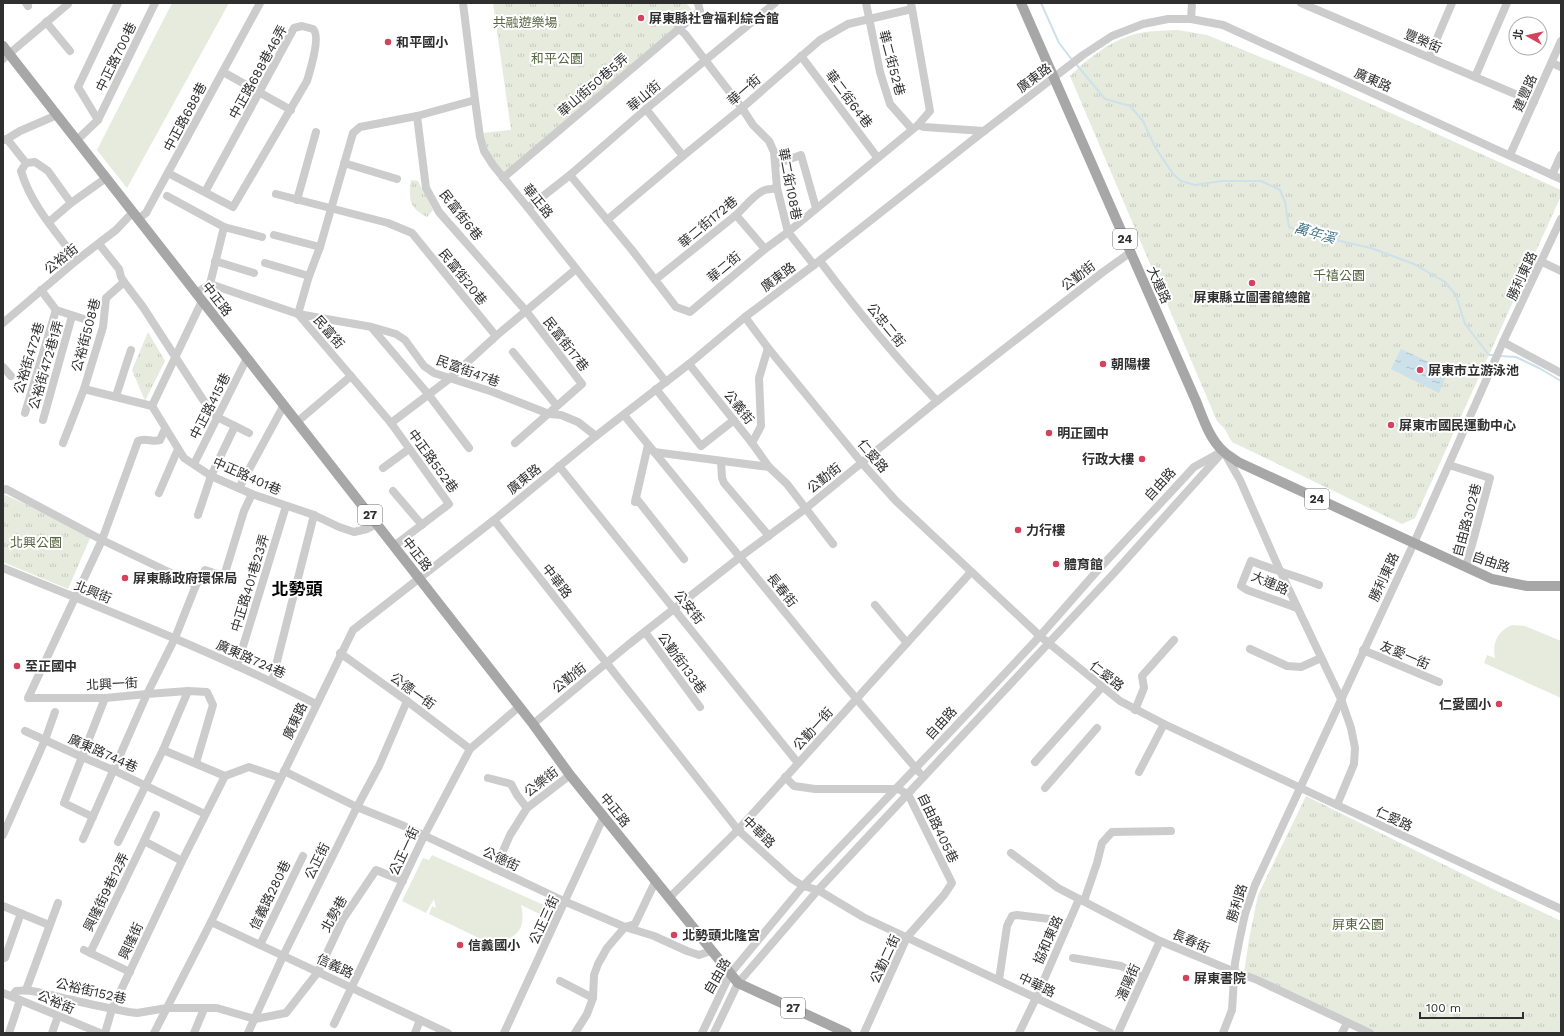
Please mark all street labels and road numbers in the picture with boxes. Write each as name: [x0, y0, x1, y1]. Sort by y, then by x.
street label: 中正路700巷: [93, 20, 139, 94]
street label: 中正路688巷46弄: [226, 23, 290, 121]
street label: 豐榮街: [1402, 26, 1444, 56]
street label: 華二街52巷: [876, 29, 908, 97]
street label: 華山街50巷5弄: [555, 50, 631, 120]
street label: 廣東路: [1014, 60, 1054, 96]
street label: 廣東路: [1352, 65, 1394, 95]
street label: 華二街64巷: [823, 67, 875, 131]
street label: 華一街: [724, 72, 764, 108]
street label: 建豐路: [1510, 72, 1540, 114]
street label: 華山街: [624, 78, 664, 114]
street label: 中正路688巷: [161, 80, 209, 154]
street label: 華二街108巷: [776, 147, 804, 221]
street label: 華正路: [520, 181, 556, 221]
street label: 民富街6巷: [437, 187, 485, 243]
street label: 華二街172巷: [676, 193, 740, 251]
road number: 24: [1113, 229, 1137, 249]
street label: 公裕街: [41, 241, 81, 277]
street label: 民富街20巷: [436, 246, 490, 308]
street label: 華二街: [704, 249, 744, 285]
street label: 勝利東路: [1504, 249, 1540, 303]
street label: 公勤街: [1058, 258, 1098, 294]
street label: 廣東路: [758, 259, 798, 295]
street label: 大連路: [1144, 264, 1174, 306]
street label: 中正路: [199, 279, 235, 319]
street label: 公裕街508巷: [69, 297, 103, 373]
street label: 公忠二街: [864, 300, 908, 350]
street label: 民富街: [311, 312, 347, 352]
street label: 民富街17巷: [540, 314, 592, 374]
street label: 公裕街472巷1弄: [26, 319, 66, 411]
street label: 公裕街472巷: [11, 320, 47, 396]
street label: 民富街47巷: [434, 353, 502, 389]
street label: 中正路415巷: [187, 370, 233, 442]
street label: 公義街: [721, 387, 757, 427]
street label: 中正路552巷: [405, 426, 461, 496]
street label: 仁愛路: [855, 436, 891, 476]
street label: 中正路401巷: [211, 454, 283, 498]
street label: 公勤街: [804, 460, 844, 496]
street label: 廣東路: [504, 461, 544, 497]
street label: 自由路: [1141, 464, 1179, 504]
street label: 自由路302巷: [1450, 482, 1484, 558]
road number: 24: [1305, 489, 1329, 509]
road number: 27: [358, 505, 382, 525]
street label: 中正路401巷23弄: [228, 532, 272, 634]
street label: 中正路: [399, 534, 435, 574]
street label: 自由路: [1470, 549, 1512, 575]
street label: 勝利東路: [1366, 550, 1402, 604]
street label: 中華路: [539, 561, 575, 601]
street label: 大連路: [1249, 568, 1291, 598]
street label: 長春街: [764, 570, 800, 610]
street label: 北興街: [72, 578, 114, 606]
street label: 公安街: [671, 587, 707, 627]
street label: 公勤街133巷: [655, 629, 709, 697]
street label: 廣東路724巷: [214, 637, 288, 681]
street label: 友愛一街: [1378, 638, 1432, 672]
street label: 仁愛路: [1087, 658, 1127, 694]
street label: 公勤街: [549, 660, 589, 696]
street label: 公德一街: [388, 670, 438, 712]
street label: 北興一街: [86, 675, 138, 693]
street label: 廣東路: [280, 700, 310, 742]
street label: 自由路: [922, 703, 960, 743]
street label: 公勤一街: [790, 705, 836, 753]
street label: 廣東路744巷: [66, 731, 140, 775]
street label: 公樂街: [521, 764, 561, 800]
street label: 中正路: [597, 790, 633, 830]
street label: 自由路405巷: [915, 791, 961, 865]
street label: 仁愛路: [1373, 804, 1415, 834]
street label: 中華路: [740, 813, 778, 851]
street label: 公正一街: [386, 824, 422, 878]
street label: 公正街: [302, 840, 332, 882]
street label: 公德街: [480, 844, 522, 874]
street label: 興隆街9巷12弄: [80, 850, 132, 934]
street label: 信義路280巷: [247, 858, 293, 932]
street label: 勝利路: [1224, 882, 1250, 924]
street label: 北勢巷: [318, 893, 350, 935]
street label: 公正三街: [526, 893, 562, 947]
street label: 協和東路: [1031, 913, 1065, 967]
street label: 興隆街: [116, 920, 146, 962]
street label: 長春街: [1170, 926, 1212, 956]
street label: 公勤二街: [867, 932, 903, 986]
street label: 信義路: [314, 951, 356, 981]
street label: 自由路: [701, 955, 733, 997]
street label: 瀋陽街: [1113, 961, 1143, 1003]
street label: 中華路: [1016, 970, 1058, 1000]
street label: 公裕街152巷: [54, 975, 128, 1007]
street label: 公裕街: [35, 987, 77, 1017]
road number: 27: [781, 998, 805, 1018]

